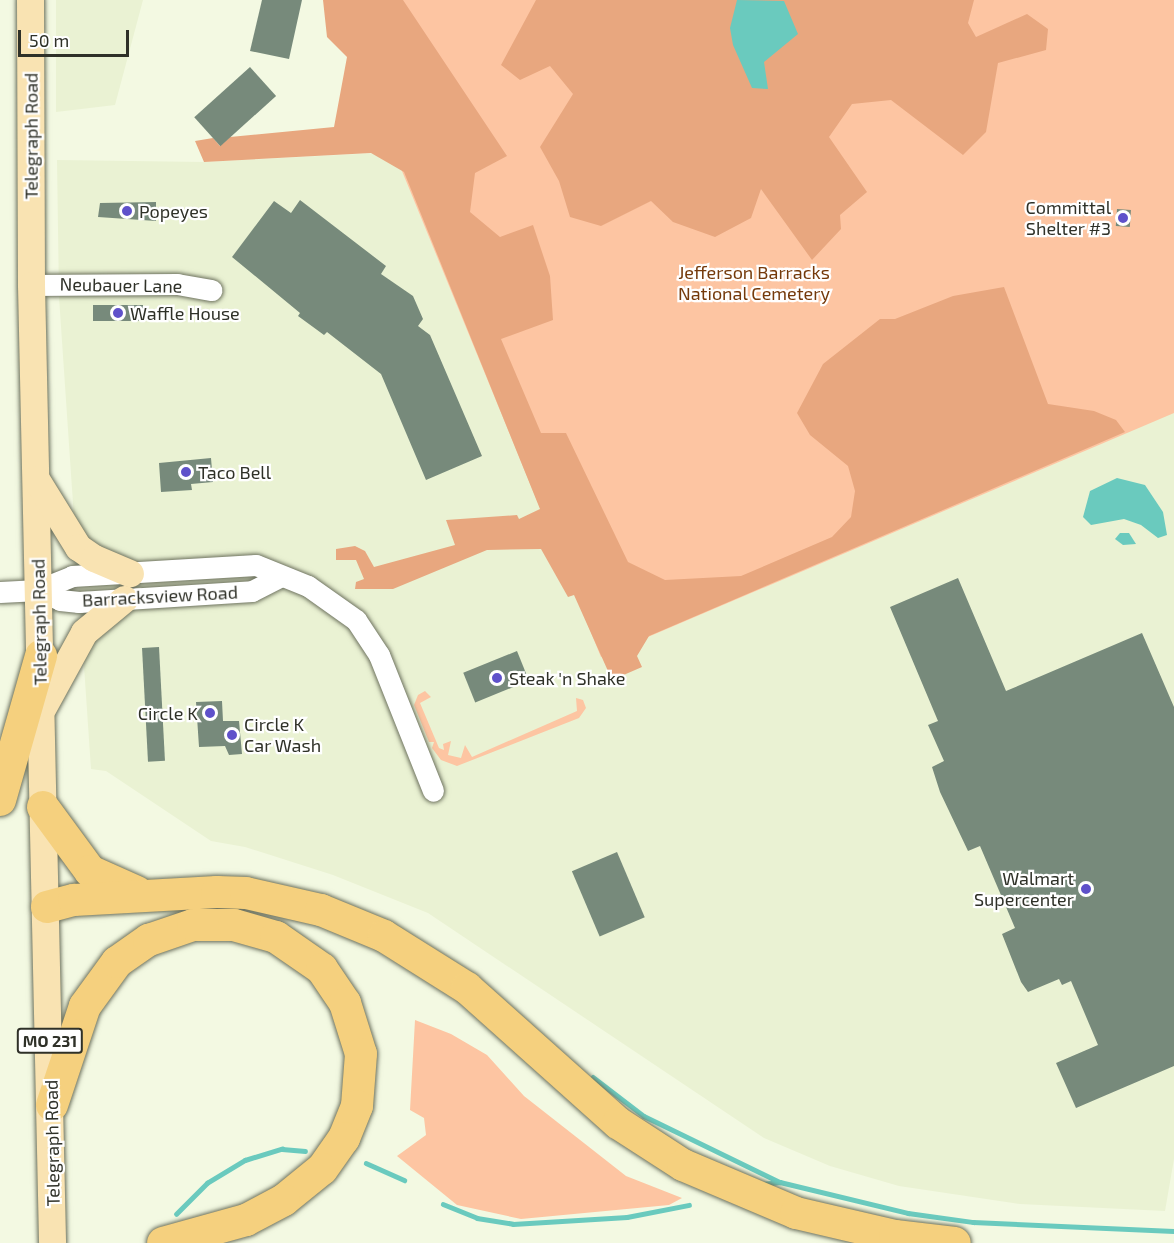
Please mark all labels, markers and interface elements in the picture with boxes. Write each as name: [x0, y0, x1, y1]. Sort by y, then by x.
scale bar: [21, 18, 132, 56]
text: 50 m: [29, 29, 69, 51]
street label: Telegraph Road: [20, 73, 42, 199]
place label: Committal Shelter #3: [1025, 197, 1111, 240]
place label: Popeyes: [139, 200, 208, 222]
marker: Popeyes: [120, 204, 134, 218]
marker: Committal Shelter #3: [1116, 211, 1130, 225]
park label: Jefferson Barracks National Cemetery: [678, 262, 830, 304]
street label: Neubauer Lane: [59, 273, 183, 297]
place label: Waffle House: [130, 302, 240, 324]
marker: Waffle House: [111, 306, 125, 320]
place label: Taco Bell: [198, 461, 271, 483]
marker: Taco Bell: [179, 465, 193, 479]
street label: Telegraph Road: [27, 559, 51, 685]
street label: Barracksview Road: [81, 581, 239, 611]
place label: Steak 'n Shake: [509, 667, 626, 689]
marker: Steak 'n Shake: [490, 671, 504, 685]
place label: Circle K: [138, 702, 198, 724]
marker: Circle K: [203, 706, 217, 720]
place label: Circle K Car Wash: [244, 714, 322, 756]
marker: Circle K Car Wash: [225, 728, 239, 742]
place label: Walmart Supercenter: [974, 868, 1074, 910]
marker: Walmart Supercenter: [1079, 882, 1093, 896]
road number: MO 231: [16, 1028, 84, 1054]
street label: Telegraph Road: [40, 1080, 64, 1206]

